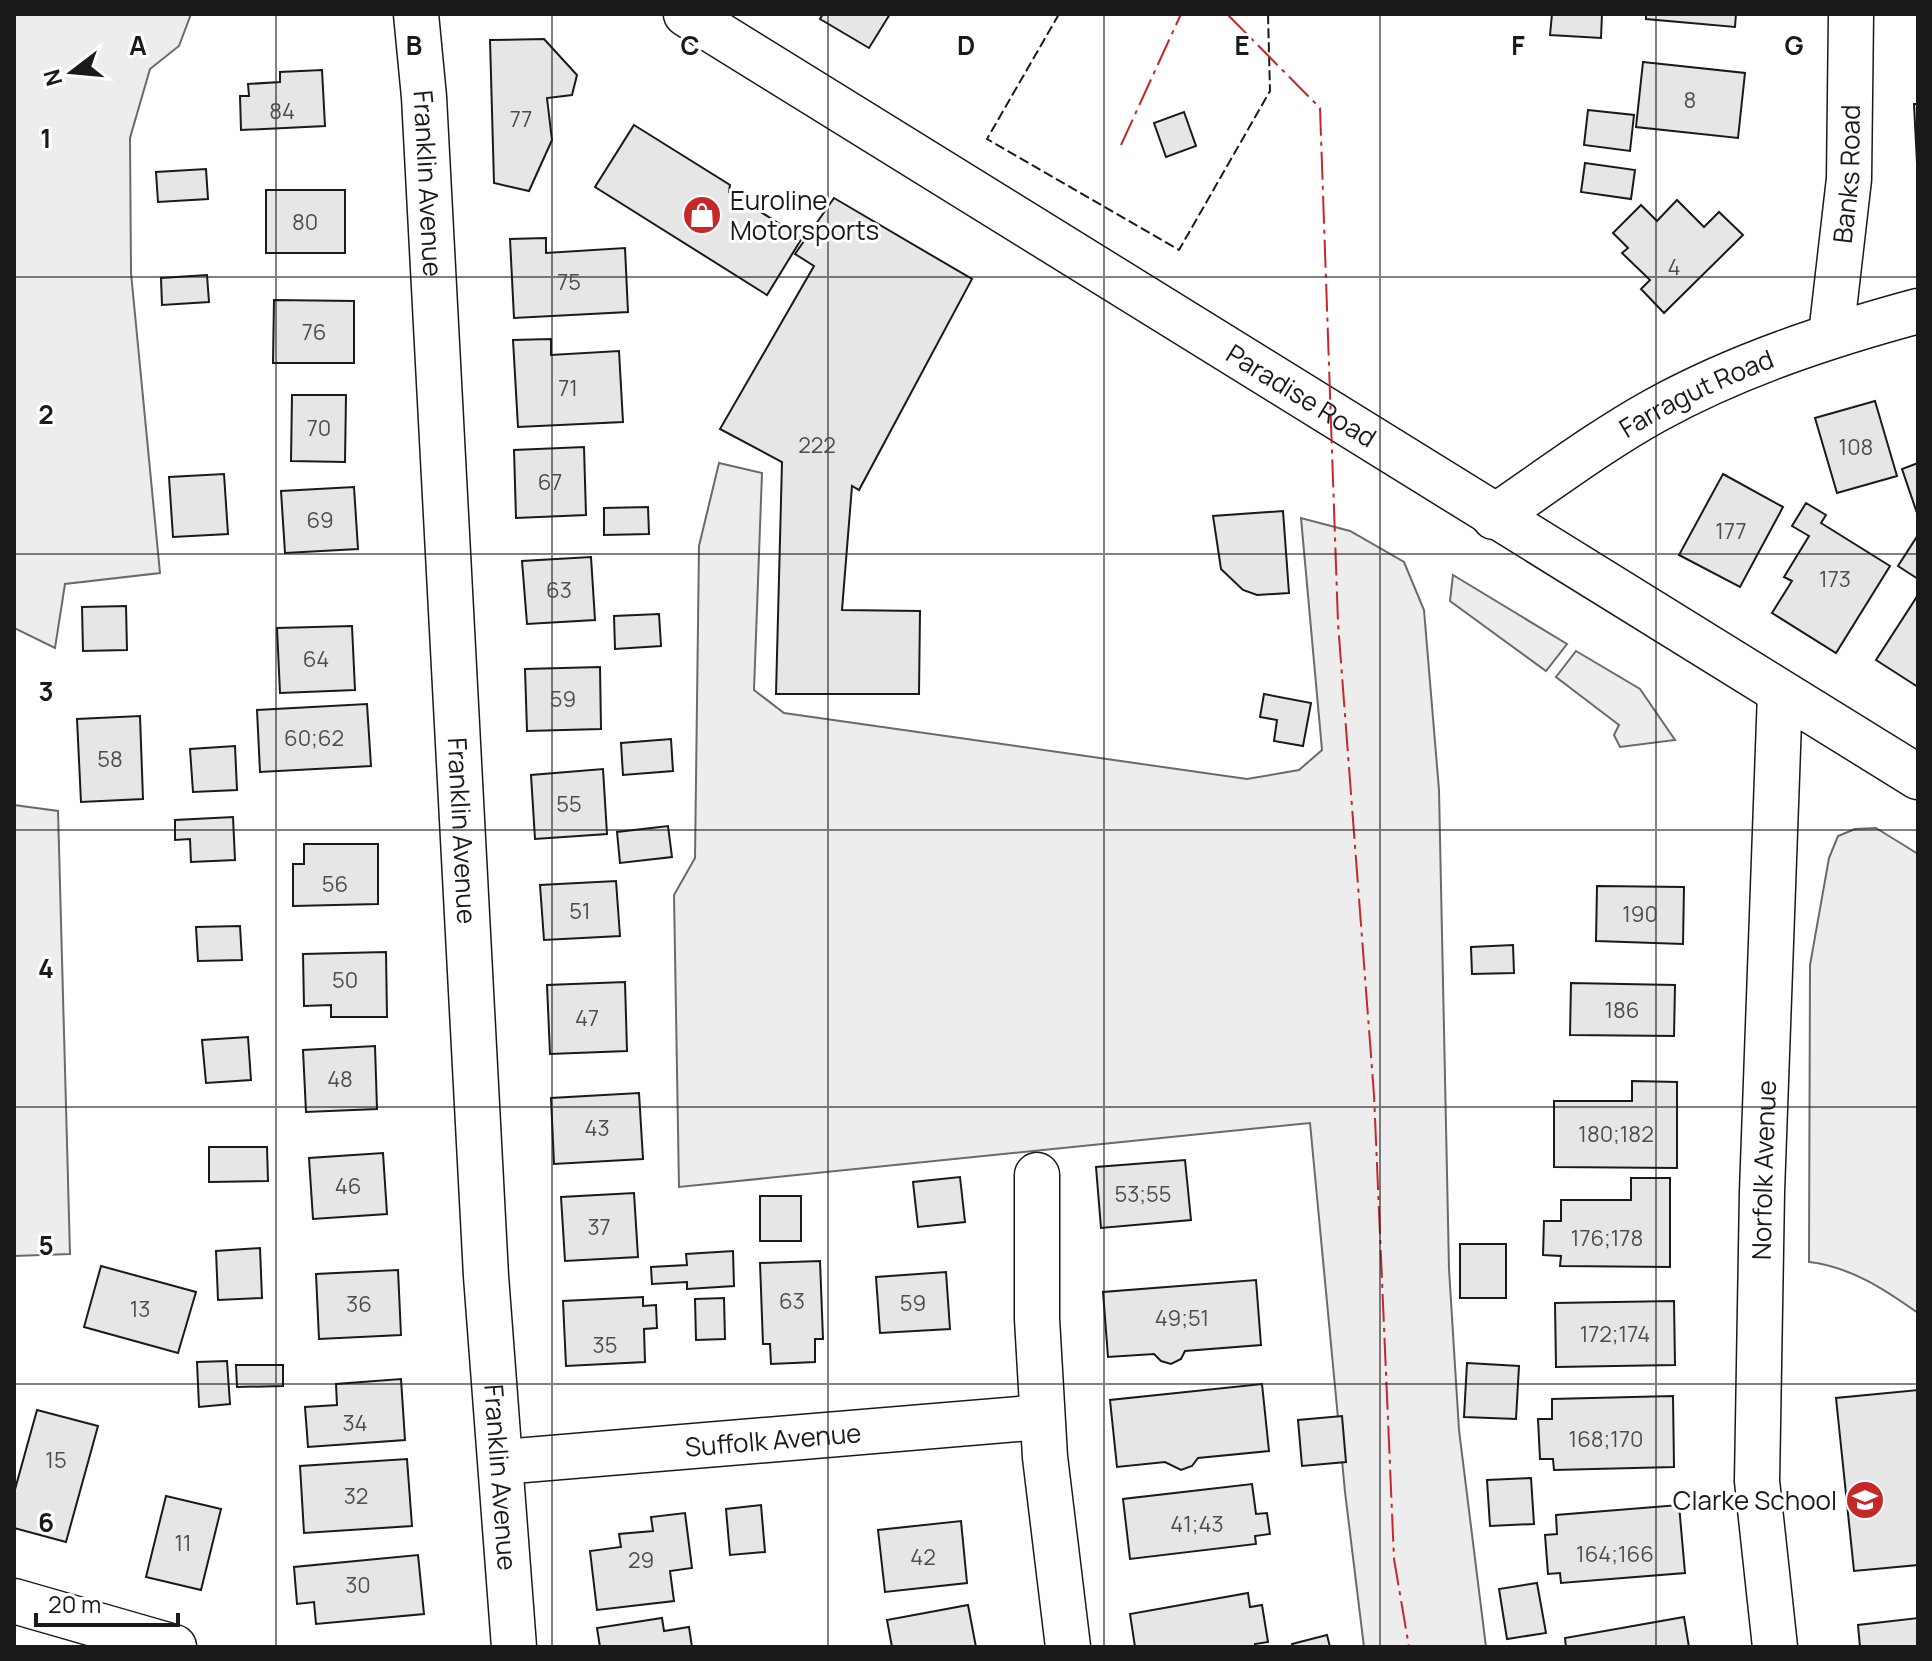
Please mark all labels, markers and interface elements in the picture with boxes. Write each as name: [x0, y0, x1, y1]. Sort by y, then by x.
text: A: [129, 27, 147, 63]
text: B: [406, 27, 422, 63]
text: C: [680, 27, 700, 63]
text: D: [957, 27, 975, 63]
text: E: [1234, 27, 1250, 63]
text: F: [1511, 27, 1525, 63]
text: G: [1784, 27, 1804, 63]
north arrow: [32, 32, 112, 112]
text: N: [36, 66, 69, 89]
house number: 8: [1684, 85, 1696, 115]
street label: Franklin Avenue: [405, 89, 451, 278]
house number: 84: [269, 96, 295, 126]
house number: 77: [510, 104, 532, 134]
street label: Banks Road: [1824, 104, 1868, 245]
text: 1: [40, 120, 52, 156]
place label: Euroline Motorsports: [730, 182, 879, 248]
shop icon: Euroline Motorsports: [681, 194, 723, 236]
house number: 80: [292, 207, 318, 237]
house number: 4: [1668, 252, 1680, 282]
house number: 75: [557, 267, 581, 297]
house number: 76: [302, 317, 326, 347]
street label: Paradise Road: [1220, 335, 1383, 455]
street label: Farragut Road: [1612, 340, 1779, 446]
house number: 71: [558, 373, 578, 403]
text: 2: [38, 396, 54, 432]
house number: 70: [307, 413, 331, 443]
house number: 222: [798, 430, 836, 460]
house number: 108: [1839, 432, 1873, 462]
house number: 67: [538, 467, 562, 497]
house number: 69: [306, 505, 334, 535]
house number: 177: [1715, 516, 1747, 546]
house number: 173: [1819, 564, 1851, 594]
house number: 63: [546, 575, 572, 605]
house number: 64: [303, 644, 329, 674]
text: 3: [38, 673, 54, 709]
house number: 59: [550, 684, 576, 714]
house number: 60;62: [284, 723, 344, 753]
street label: Franklin Avenue: [440, 736, 485, 925]
house number: 58: [97, 744, 123, 774]
house number: 55: [556, 789, 582, 819]
house number: 56: [322, 869, 348, 899]
house number: 51: [569, 896, 591, 926]
house number: 190: [1622, 899, 1658, 929]
text: 4: [38, 950, 54, 986]
house number: 50: [332, 965, 358, 995]
house number: 186: [1604, 995, 1640, 1025]
house number: 47: [575, 1003, 599, 1033]
house number: 48: [327, 1064, 353, 1094]
street label: Norfolk Avenue: [1743, 1079, 1784, 1260]
house number: 43: [584, 1113, 610, 1143]
house number: 180;182: [1578, 1119, 1654, 1149]
house number: 46: [335, 1171, 361, 1201]
house number: 53;55: [1114, 1179, 1172, 1209]
house number: 37: [587, 1212, 611, 1242]
house number: 176;178: [1571, 1223, 1643, 1253]
text: 5: [38, 1227, 54, 1263]
house number: 63: [779, 1286, 805, 1316]
house number: 59: [900, 1288, 926, 1318]
house number: 36: [346, 1289, 372, 1319]
house number: 13: [130, 1294, 150, 1324]
house number: 49;51: [1155, 1303, 1209, 1333]
house number: 172;174: [1580, 1319, 1650, 1349]
house number: 35: [593, 1330, 617, 1360]
street label: Franklin Avenue: [476, 1383, 526, 1572]
house number: 34: [342, 1408, 368, 1438]
street label: Suffolk Avenue: [683, 1414, 863, 1465]
house number: 168;170: [1569, 1424, 1643, 1454]
house number: 15: [45, 1445, 67, 1475]
school or university icon: Clarke School: [1844, 1479, 1886, 1521]
house number: 32: [344, 1481, 368, 1511]
place label: Clarke School: [1673, 1482, 1837, 1518]
text: 6: [38, 1504, 54, 1540]
house number: 41;43: [1170, 1509, 1224, 1539]
house number: 11: [174, 1528, 192, 1558]
house number: 164;166: [1576, 1539, 1654, 1569]
house number: 42: [910, 1542, 936, 1572]
house number: 29: [628, 1545, 654, 1575]
house number: 30: [345, 1570, 371, 1600]
scale bar: [36, 1577, 178, 1627]
text: 20 m: [48, 1587, 101, 1620]

